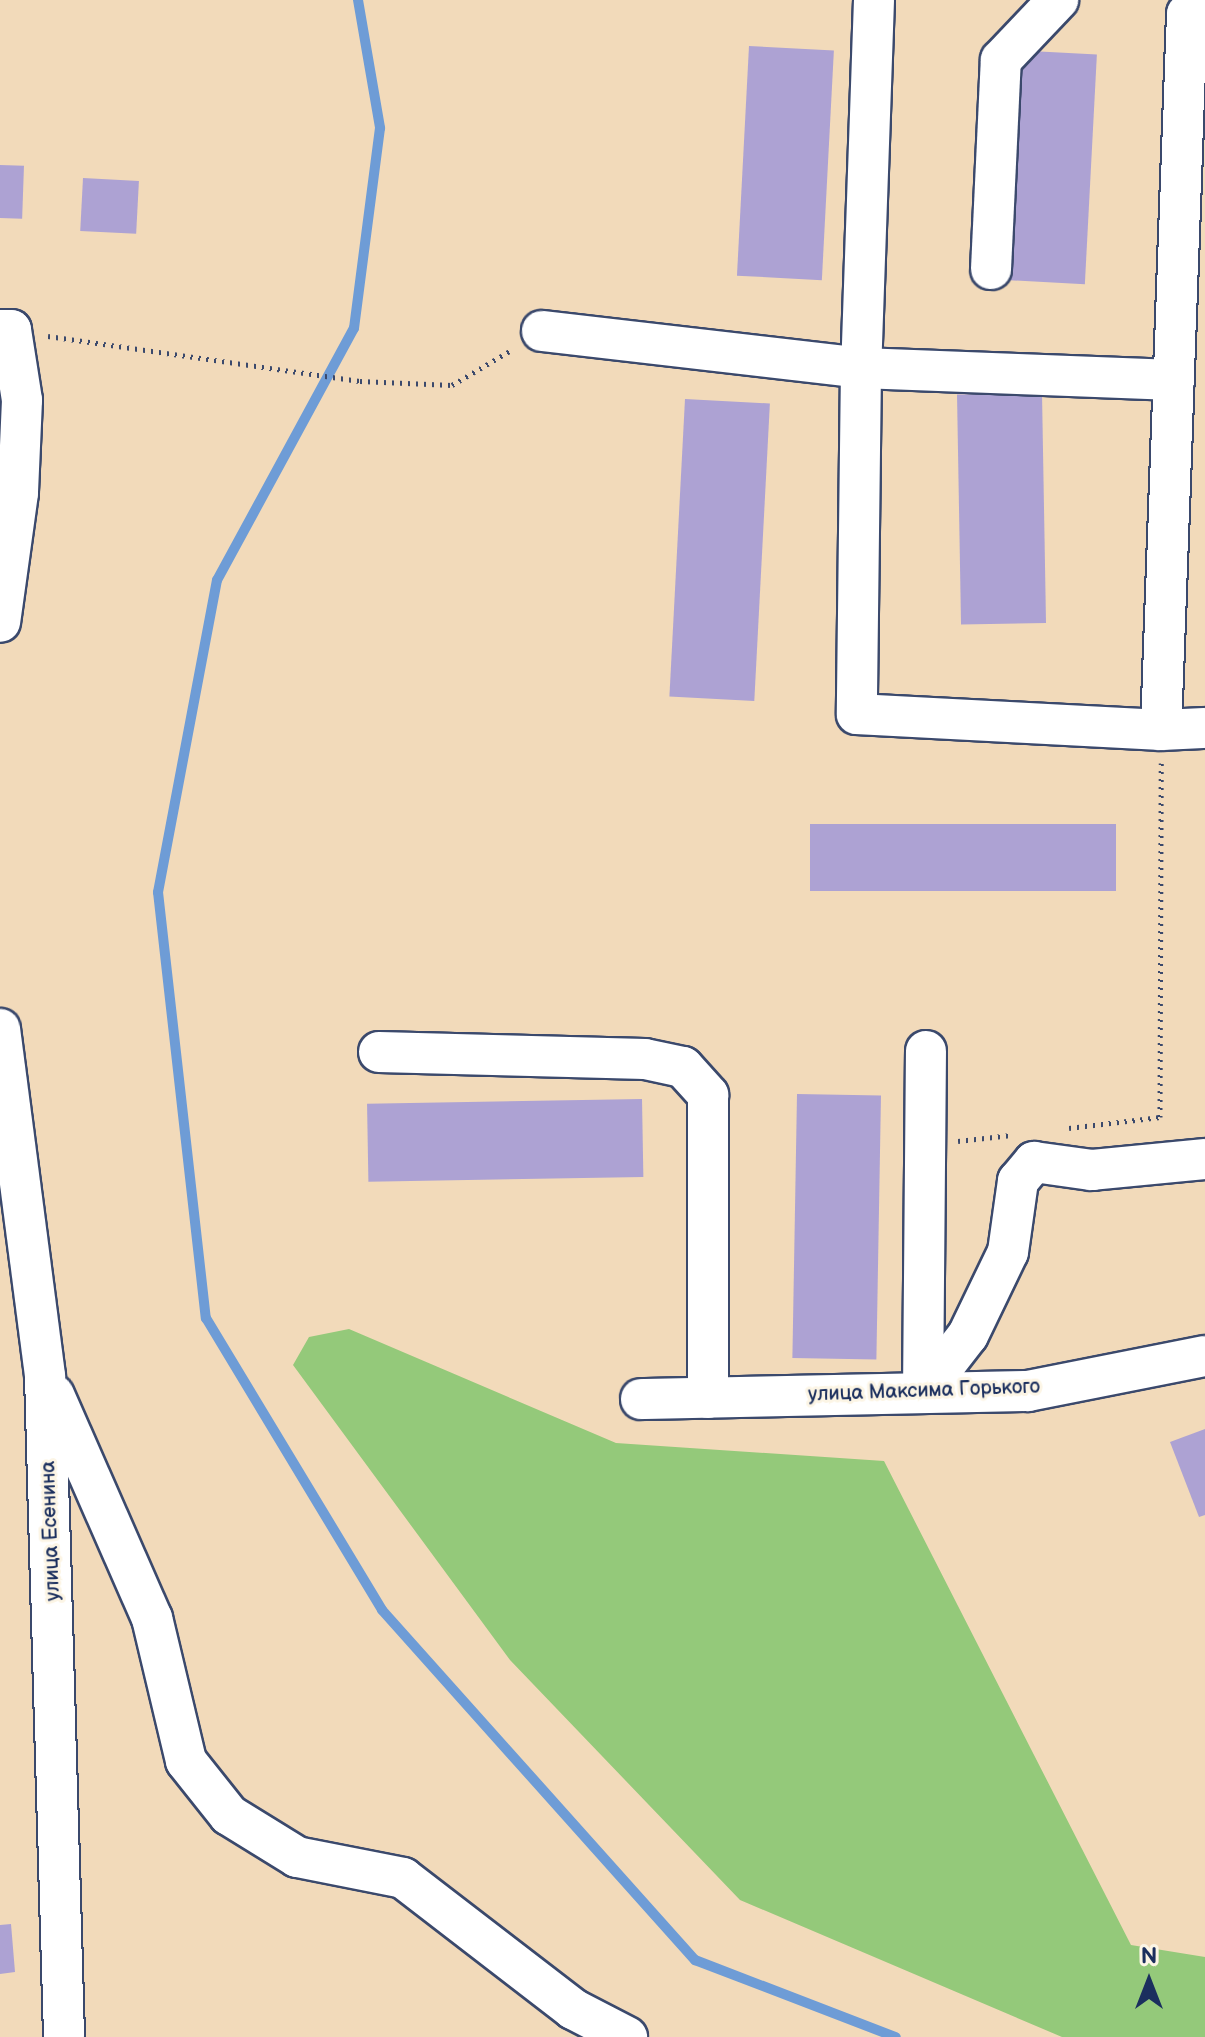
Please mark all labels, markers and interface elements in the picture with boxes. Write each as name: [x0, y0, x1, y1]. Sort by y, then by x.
street label: улица Максима Горького: [808, 1375, 1040, 1407]
street label: улица Есенина: [37, 1460, 65, 1602]
north arrow: [1109, 1941, 1189, 2021]
text: N: [1141, 1943, 1157, 1970]

